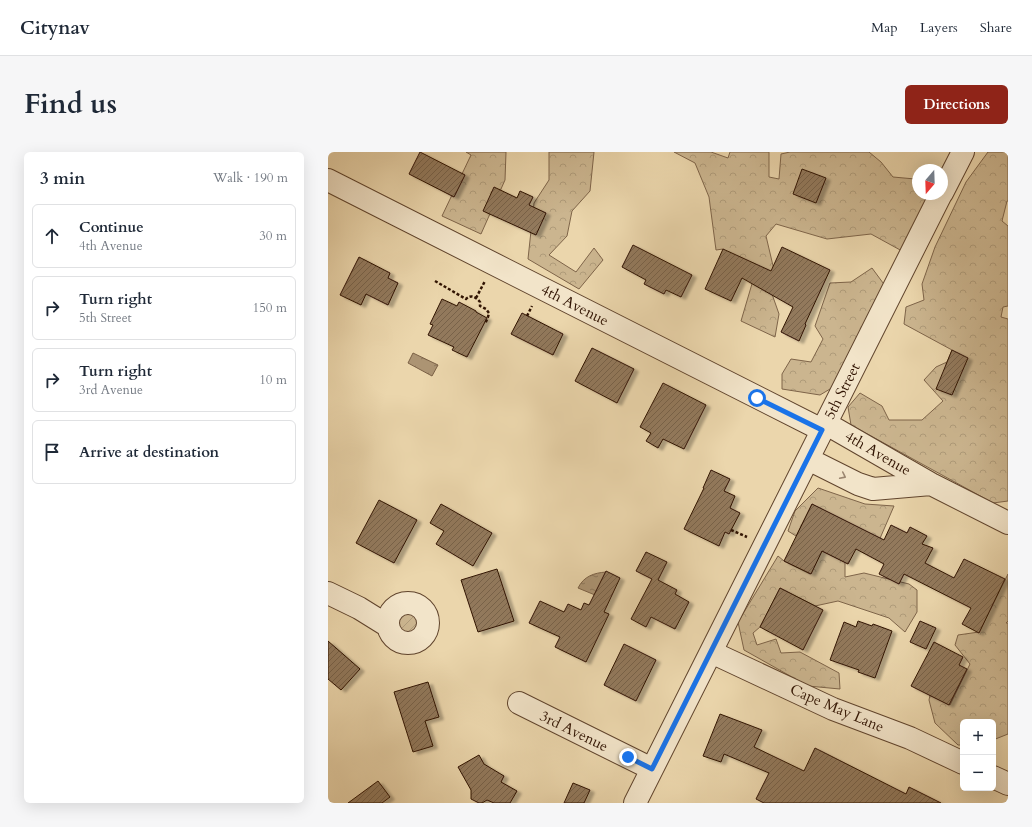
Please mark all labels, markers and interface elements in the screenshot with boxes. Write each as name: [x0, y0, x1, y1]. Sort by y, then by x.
text: Citynav: [20, 15, 90, 41]
text: Map: [871, 18, 898, 37]
text: Layers: [920, 18, 958, 37]
text: Share: [980, 18, 1012, 37]
text: Find us: [24, 85, 117, 123]
button: Directions: [905, 85, 1008, 124]
north arrow: [912, 164, 948, 200]
text: 3 min: [40, 167, 85, 190]
text: Walk · 190 m: [213, 169, 288, 187]
text: Continue: [79, 217, 144, 237]
icon: ahead: [41, 225, 63, 247]
text: 30 m: [259, 227, 287, 245]
text: 4th Avenue: [79, 237, 143, 255]
street label: 4th Avenue: [538, 279, 612, 331]
text: Turn right: [79, 289, 152, 309]
icon: right: [41, 297, 63, 319]
text: 150 m: [253, 299, 287, 317]
text: 5th Street: [79, 309, 132, 327]
street label: 5th Street: [819, 359, 865, 423]
text: Turn right: [79, 361, 152, 381]
icon: right: [41, 369, 63, 391]
text: 10 m: [259, 371, 287, 389]
text: 3rd Avenue: [79, 381, 143, 399]
route start: [748, 389, 766, 407]
street label: 4th Avenue: [841, 426, 915, 480]
icon: arrive: [41, 441, 63, 463]
text: Arrive at destination: [79, 442, 219, 462]
one-way arrow: [838, 472, 846, 479]
street label: Cape May Lane: [787, 679, 887, 737]
street label: 3rd Avenue: [536, 706, 612, 756]
map controls: [960, 719, 996, 791]
button: +: [960, 719, 996, 755]
route end: [619, 748, 637, 766]
button: −: [960, 755, 996, 791]

